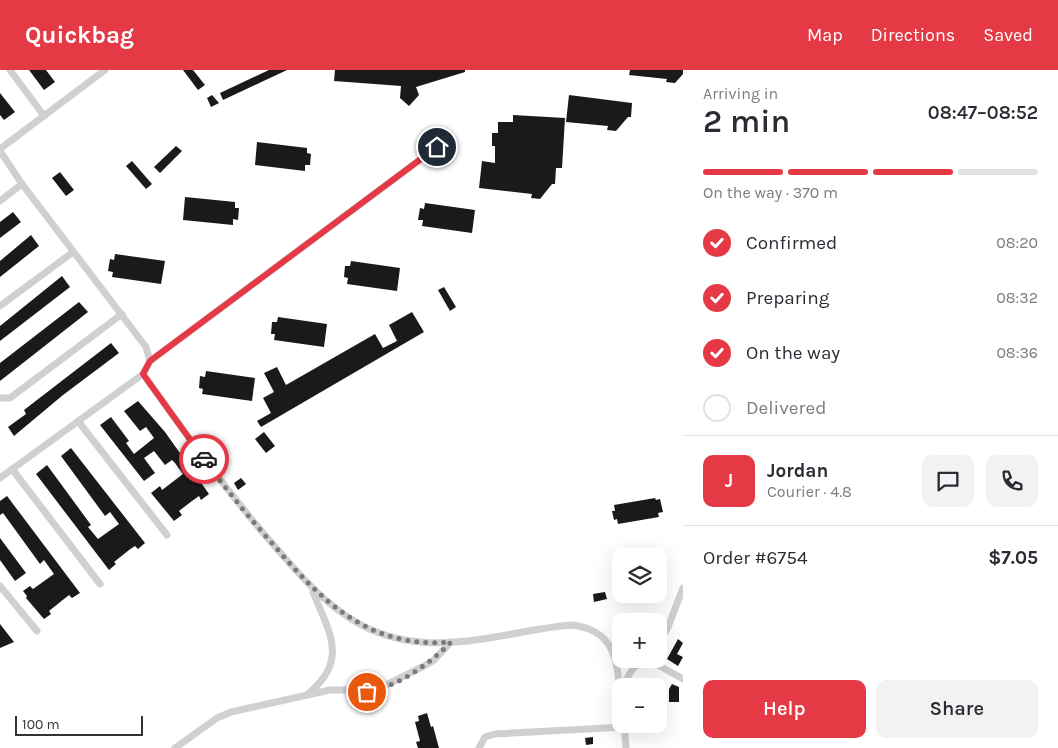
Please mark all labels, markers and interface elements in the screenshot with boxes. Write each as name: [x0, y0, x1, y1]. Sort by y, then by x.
text: Quickbag: [25, 21, 134, 49]
text: Map: [807, 24, 843, 46]
text: Directions: [871, 24, 955, 46]
text: Saved: [983, 24, 1033, 46]
text: Arriving in: [703, 84, 778, 103]
text: 08:47–08:52: [928, 102, 1038, 124]
text: 2 min: [703, 103, 790, 140]
pin: [416, 126, 458, 168]
icon: home: [423, 133, 451, 161]
text: On the way · 370 m: [703, 183, 838, 202]
icon: check: [703, 229, 731, 257]
text: Confirmed: [746, 232, 837, 254]
text: 08:20: [996, 233, 1038, 252]
icon: check: [703, 284, 731, 312]
text: Preparing: [746, 287, 829, 309]
text: 08:32: [996, 288, 1038, 307]
icon: check: [703, 339, 731, 367]
text: On the way: [746, 342, 840, 364]
text: 08:36: [996, 343, 1038, 362]
text: Delivered: [746, 397, 826, 419]
courier: [179, 434, 229, 484]
icon: car: [190, 445, 218, 473]
button: chat: [922, 455, 974, 507]
button: phone: [986, 455, 1038, 507]
text: Jordan: [767, 460, 828, 482]
text: J: [725, 470, 733, 492]
text: Courier · 4.8: [767, 482, 852, 501]
text: Order #6754: [703, 547, 808, 569]
text: $7.05: [988, 547, 1038, 569]
map controls: [612, 548, 667, 733]
button: layers: [612, 548, 667, 603]
button: +: [612, 613, 667, 668]
pin: [346, 671, 388, 713]
icon: bag: [353, 678, 381, 706]
button: −: [612, 678, 667, 733]
button: Help: [703, 680, 866, 738]
button: Share: [876, 680, 1038, 738]
scale bar: [15, 713, 142, 736]
text: 100 m: [22, 716, 60, 733]

